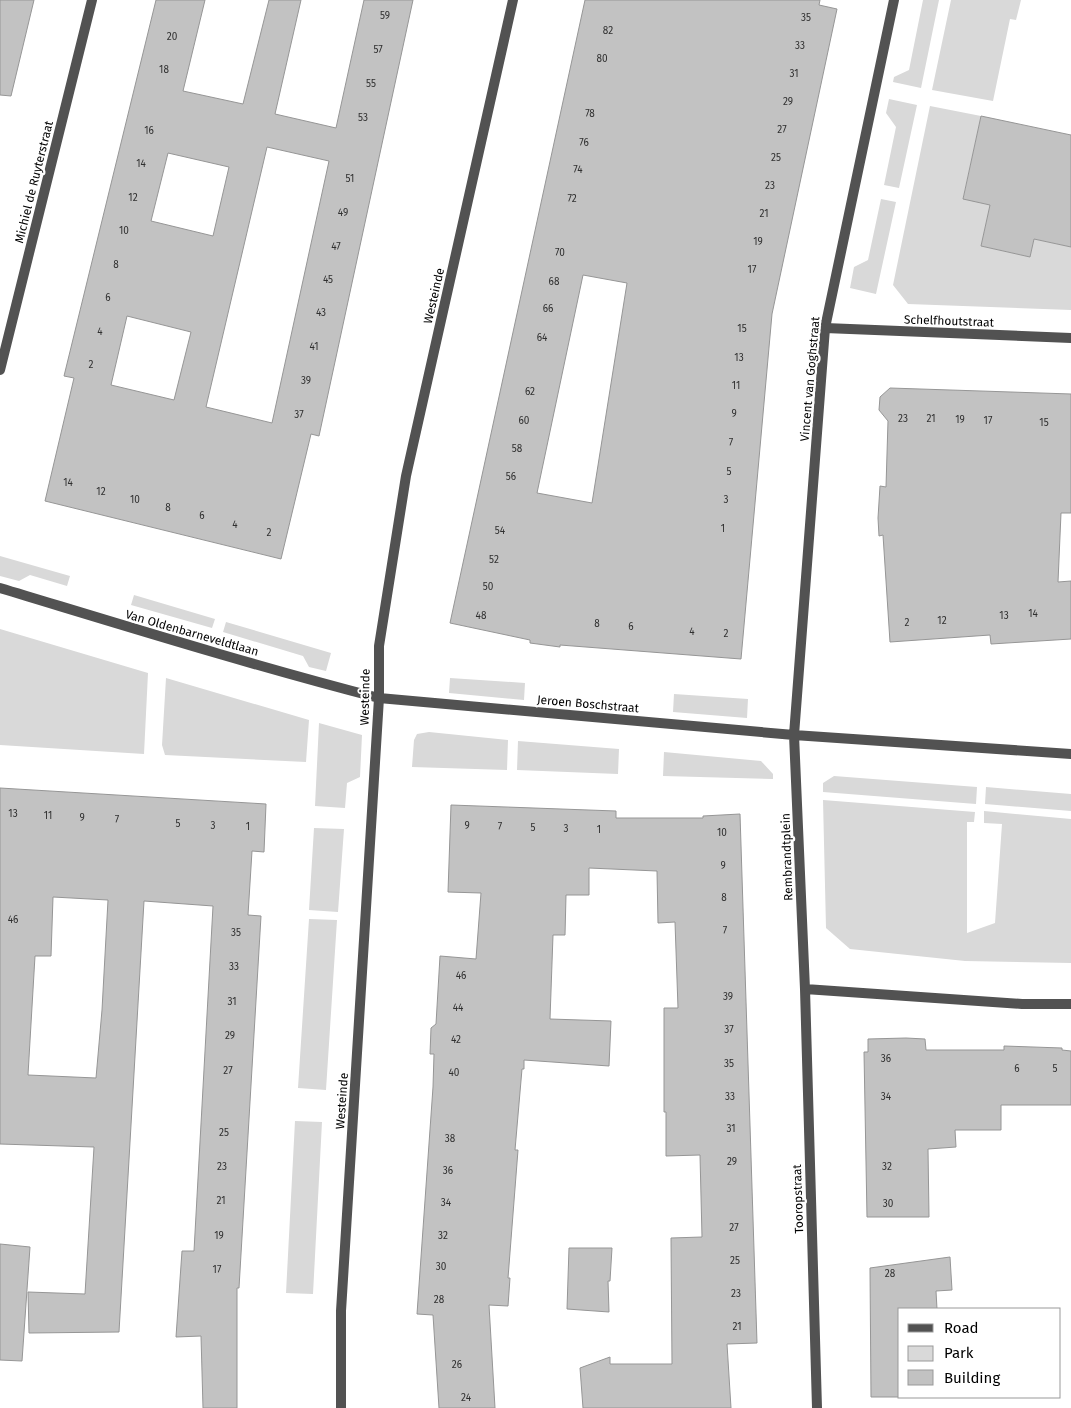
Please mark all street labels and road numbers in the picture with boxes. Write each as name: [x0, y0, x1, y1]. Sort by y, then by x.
street label: Michiel de Ruyterstraat: [12, 119, 56, 245]
street label: Westeinde: [421, 267, 447, 325]
street label: Schelfhoutstraat: [904, 312, 995, 330]
street label: Vincent van Goghstraat: [798, 315, 822, 442]
street label: Van Oldenbarneveldtlaan: [124, 607, 260, 659]
street label: Westeinde: [358, 668, 372, 726]
street label: Jeroen Boschstraat: [536, 693, 640, 715]
street label: Rembrandtplein: [778, 813, 796, 901]
street label: Westeinde: [333, 1072, 351, 1130]
street label: Tooropstraat: [790, 1163, 806, 1234]

